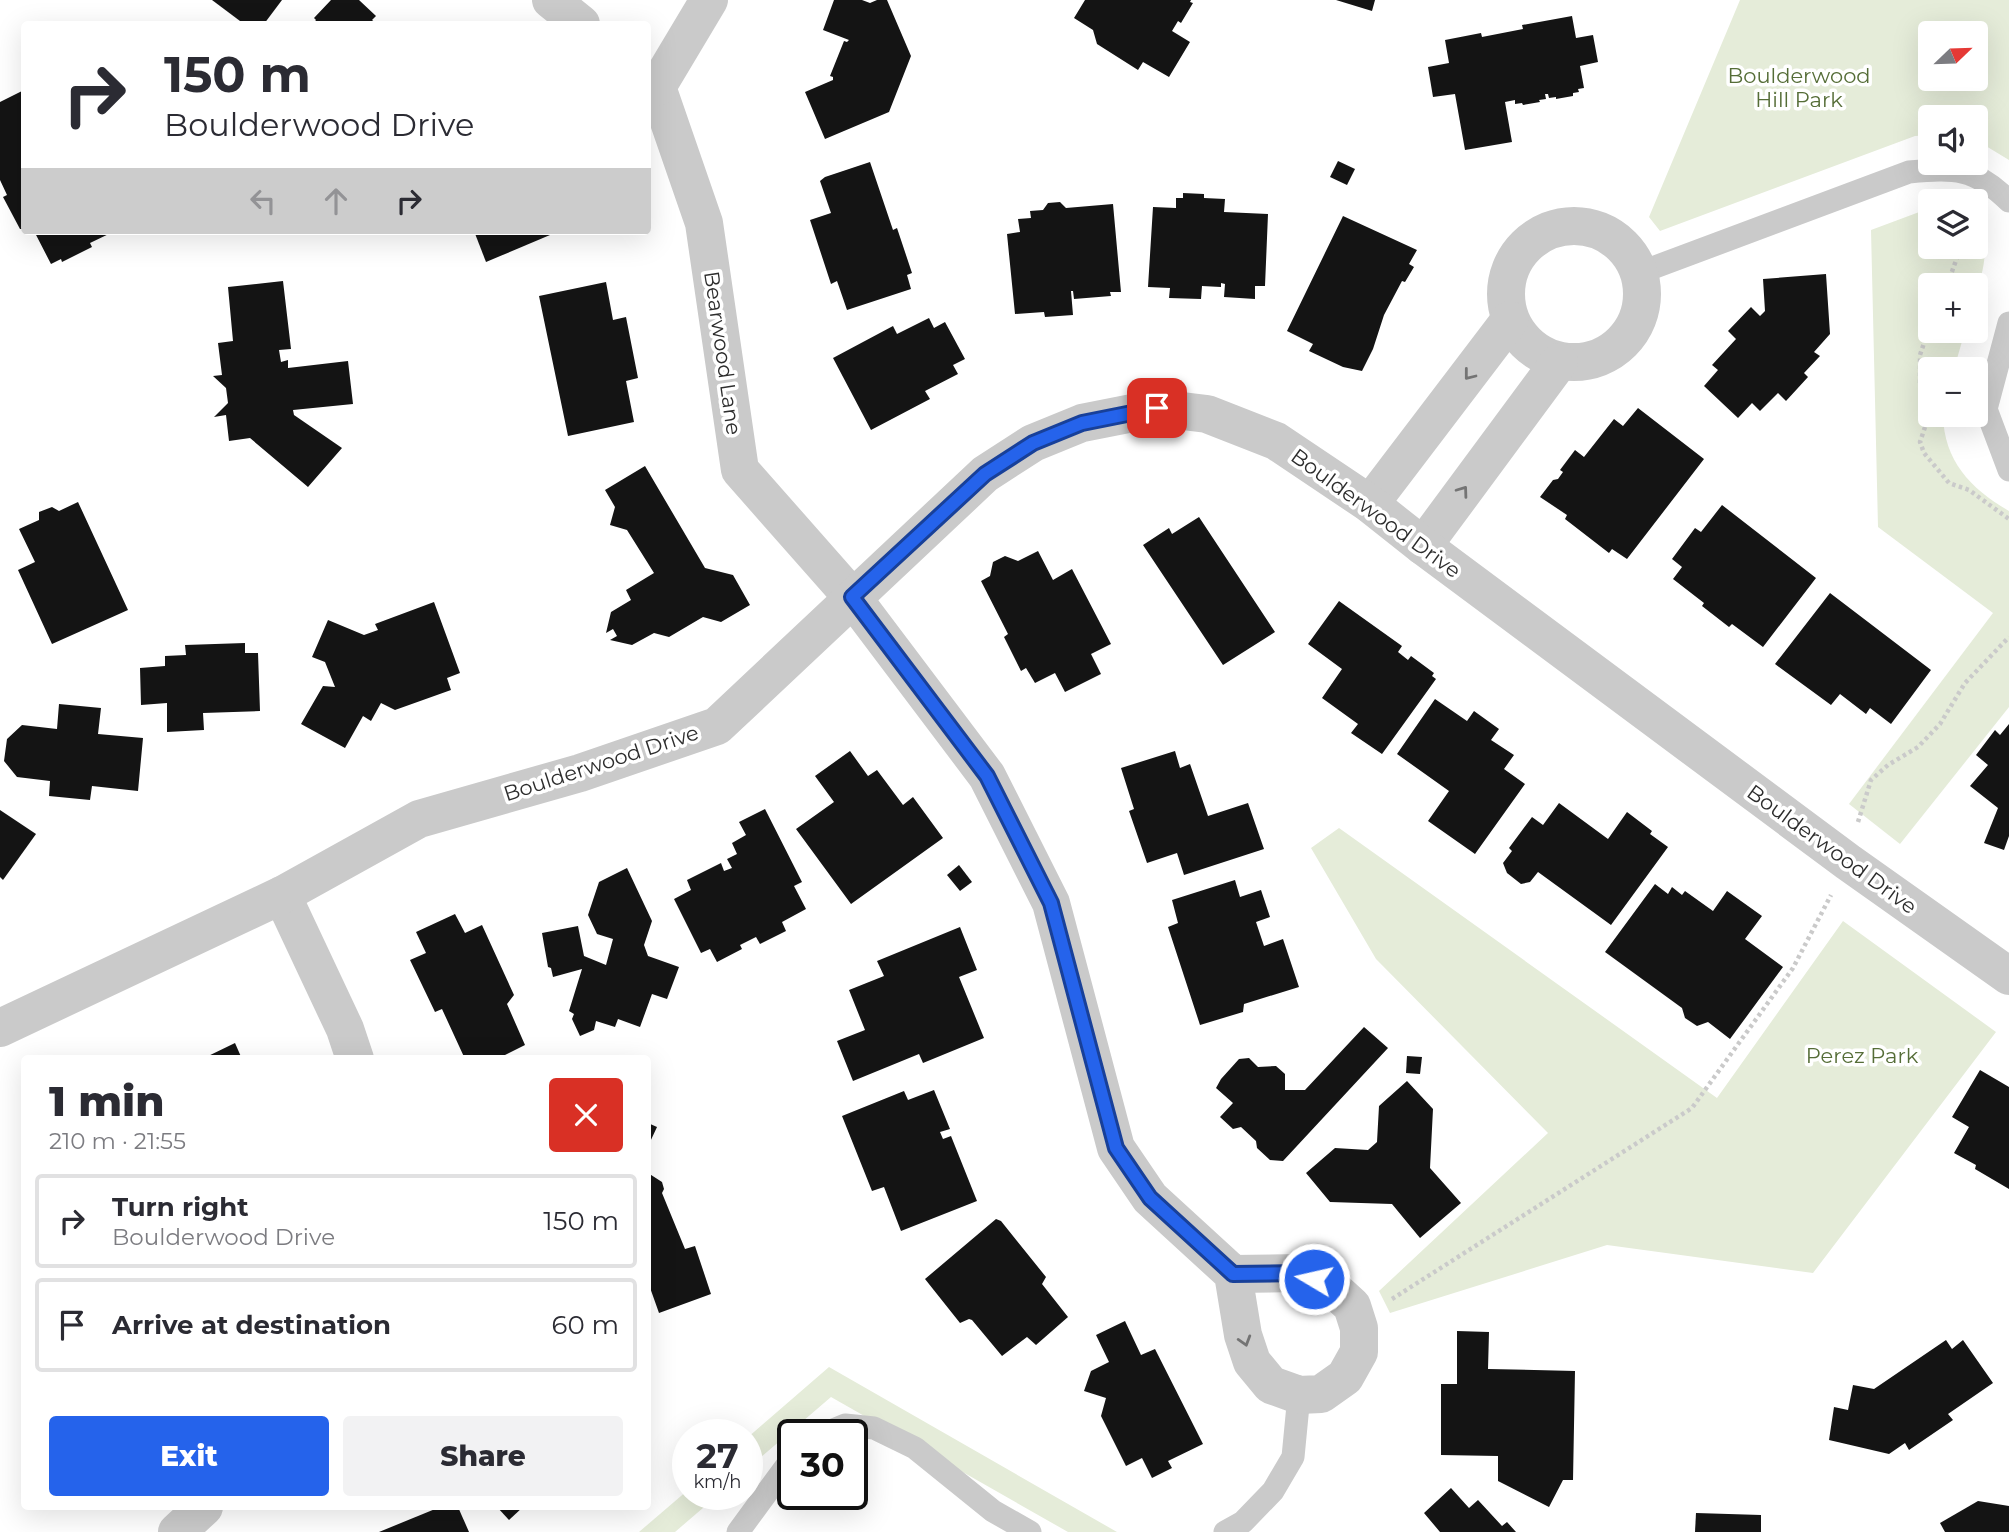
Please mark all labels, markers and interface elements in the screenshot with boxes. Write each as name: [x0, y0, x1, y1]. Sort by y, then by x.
north arrow: [1918, 21, 1988, 91]
map controls: [1918, 21, 1988, 427]
text: 150 m: [164, 45, 311, 104]
icon: right: [49, 49, 140, 140]
park label: Boulderwood Hill Park: [1727, 63, 1871, 112]
text: Boulderwood Drive: [164, 105, 474, 144]
button: sound: [1918, 105, 1988, 175]
icon: left: [244, 182, 282, 220]
icon: ahead: [317, 182, 355, 220]
icon: right: [390, 182, 428, 220]
button: layers: [1918, 189, 1988, 259]
street label: Bearwood Lane: [699, 269, 747, 437]
button: +: [1918, 273, 1988, 343]
button: −: [1918, 357, 1988, 427]
one-way arrow: [1465, 367, 1478, 380]
pin: [1127, 378, 1187, 438]
icon: arrive: [1138, 389, 1176, 427]
street label: Boulderwood Drive: [1286, 443, 1466, 583]
one-way arrow: [1455, 486, 1468, 499]
street label: Boulderwood Drive: [500, 720, 702, 806]
street label: Boulderwood Drive: [1742, 779, 1922, 919]
park label: Perez Park: [1806, 1043, 1919, 1068]
text: 1 min: [49, 1075, 165, 1127]
button: close: [549, 1078, 623, 1152]
text: 210 m · 21:55: [49, 1127, 186, 1155]
text: Turn right: [112, 1191, 248, 1223]
icon: right: [53, 1202, 91, 1240]
text: 150 m: [543, 1205, 619, 1237]
text: Boulderwood Drive: [112, 1223, 335, 1251]
position arrow: [1277, 1242, 1351, 1316]
icon: arrive: [53, 1306, 91, 1344]
text: Arrive at destination: [112, 1309, 391, 1341]
text: 60 m: [552, 1309, 619, 1341]
one-way arrow: [1237, 1335, 1252, 1347]
button: Exit: [49, 1416, 329, 1496]
button: Share: [343, 1416, 623, 1496]
speed limit sign: 30: [777, 1419, 868, 1510]
text: 27: [696, 1434, 739, 1477]
text: km/h: [693, 1471, 742, 1493]

